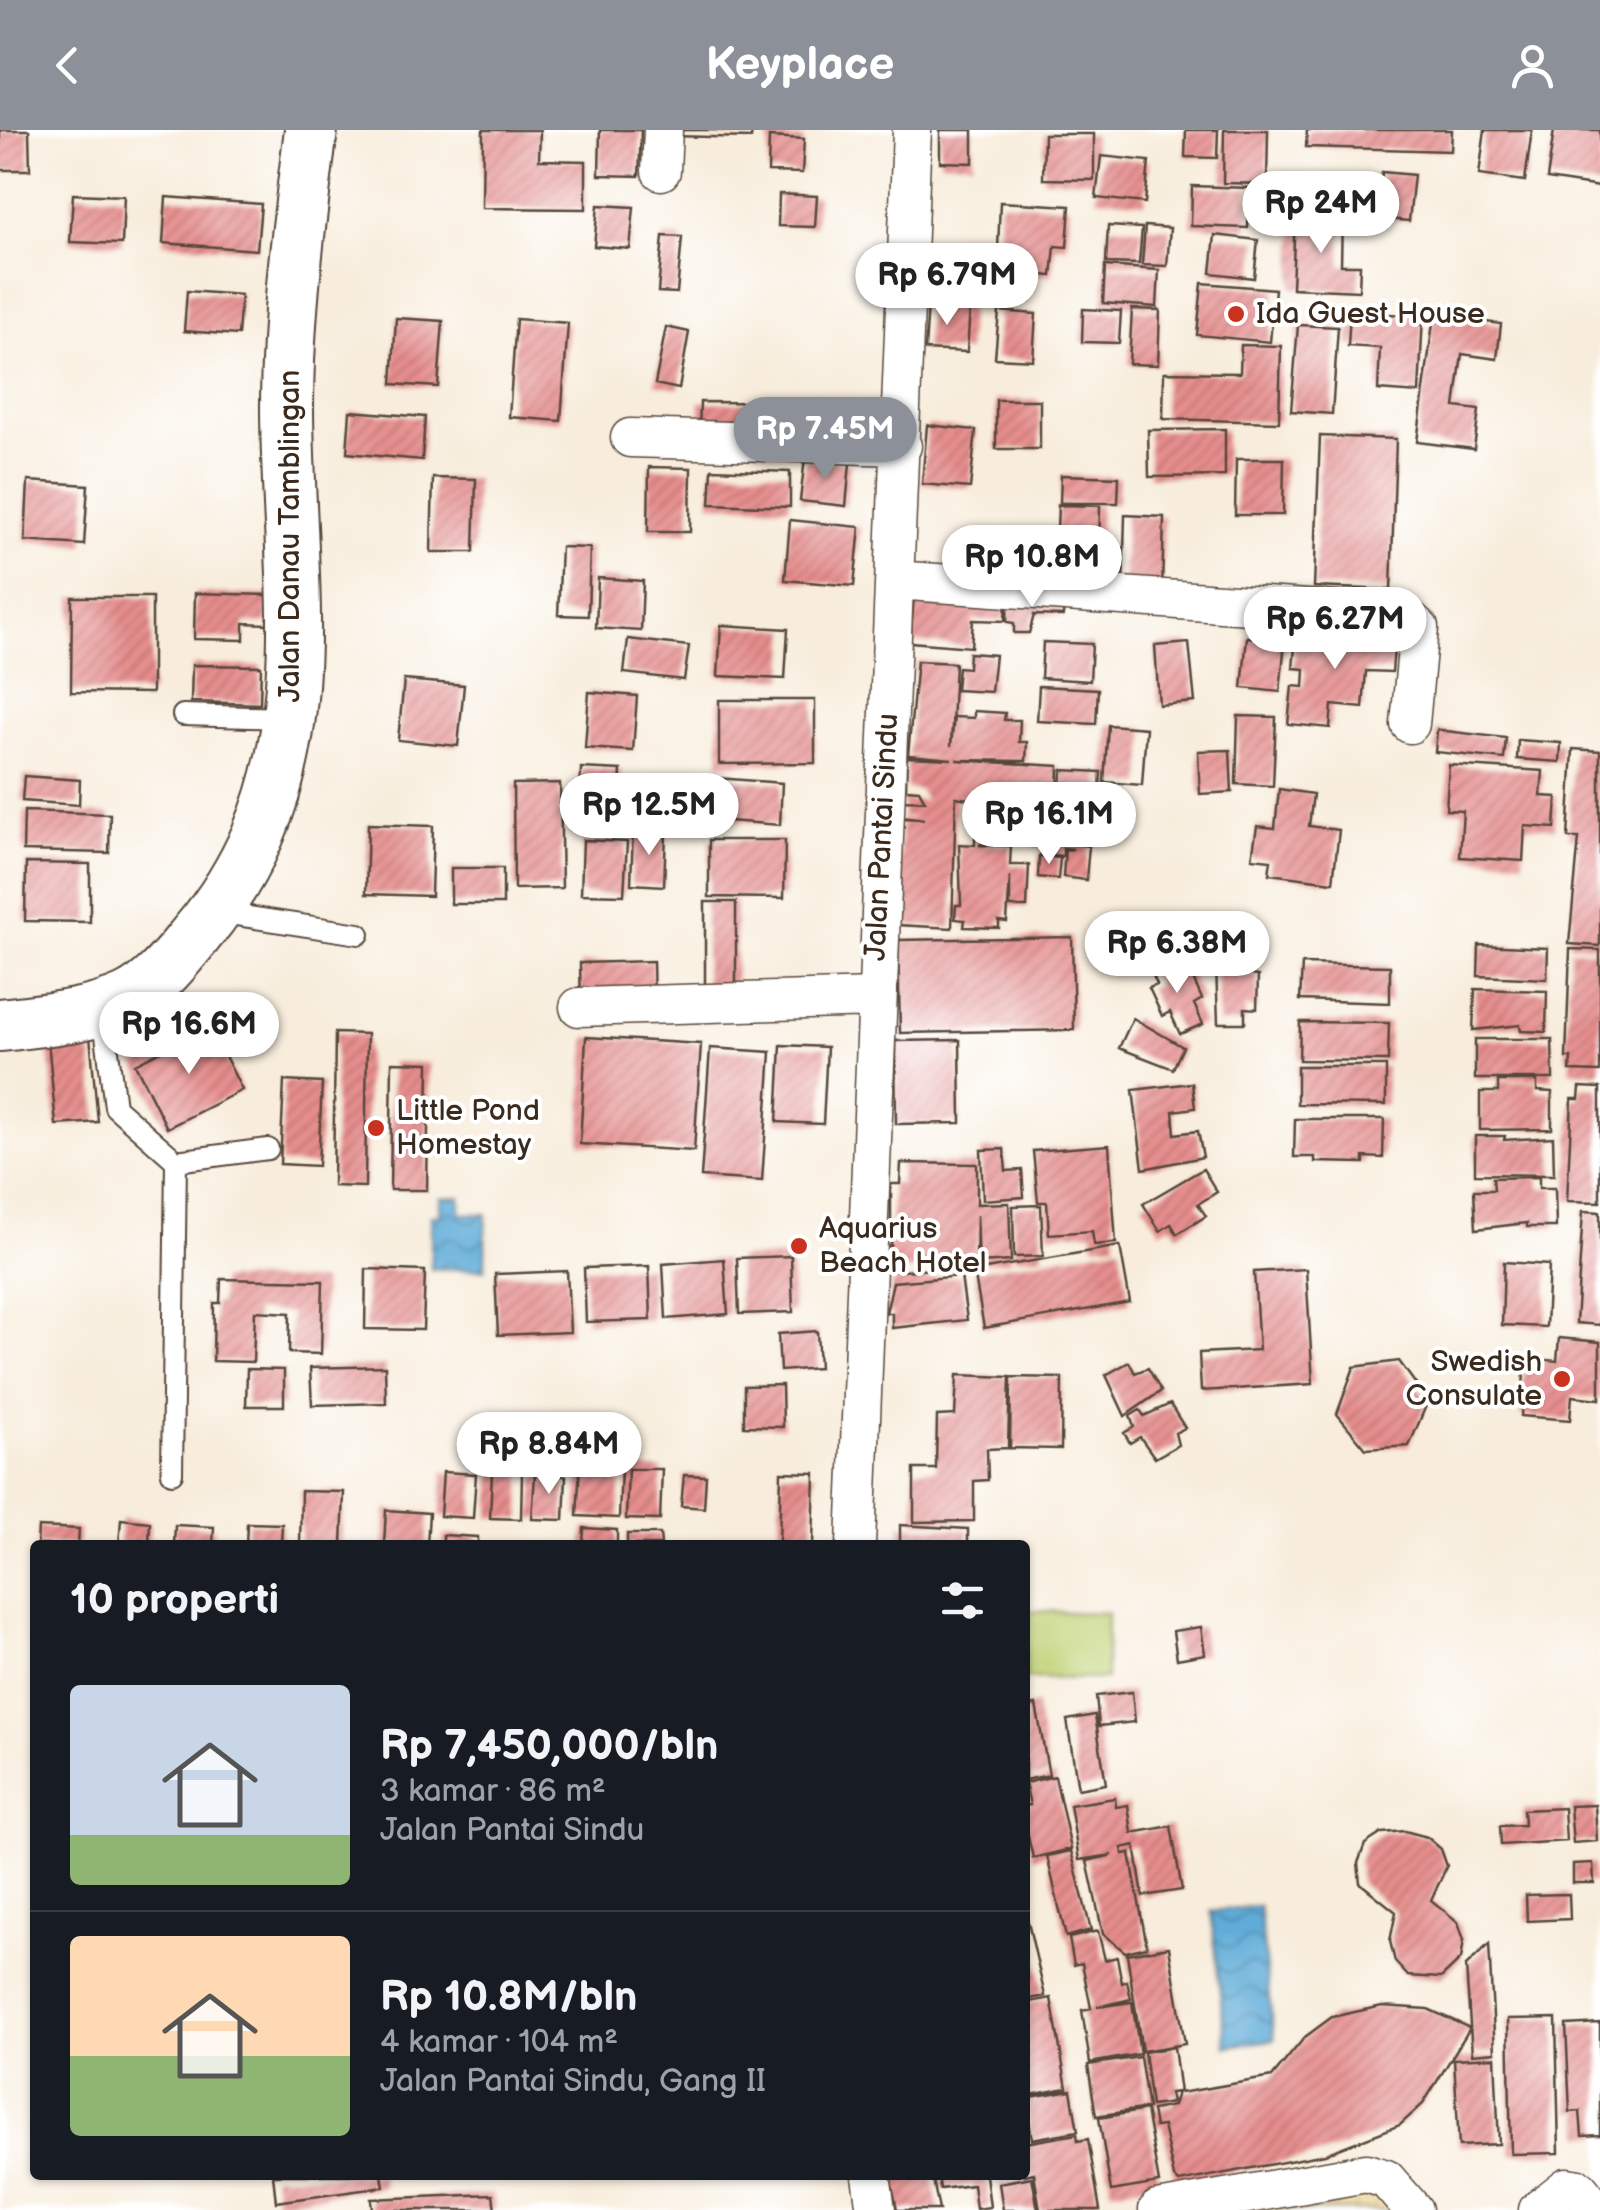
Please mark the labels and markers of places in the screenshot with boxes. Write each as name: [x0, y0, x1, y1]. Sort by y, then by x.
pin: Rp 24M: [1240, 171, 1402, 256]
pin: Rp 6.79M: [844, 243, 1050, 328]
place label: Ida Guest House: [1256, 296, 1485, 332]
marker: Ida Guest House: [1225, 303, 1247, 325]
pin: Rp 7.45M: [722, 397, 928, 482]
pin: Rp 10.8M: [929, 525, 1135, 610]
pin: Rp 6.27M: [1232, 587, 1438, 672]
pin: Rp 12.5M: [546, 773, 752, 858]
pin: Rp 16.1M: [946, 782, 1152, 867]
pin: Rp 6.38M: [1074, 911, 1280, 996]
pin: Rp 16.6M: [86, 992, 292, 1077]
place label: Little Pond Homestay: [396, 1093, 540, 1163]
marker: Little Pond Homestay: [365, 1117, 387, 1139]
place label: Aquarius Beach Hotel: [819, 1211, 986, 1281]
marker: Aquarius Beach Hotel: [788, 1235, 810, 1257]
place label: Swedish Consulate: [1406, 1344, 1542, 1414]
marker: Swedish Consulate: [1551, 1368, 1573, 1390]
pin: Rp 8.84M: [446, 1412, 652, 1497]

